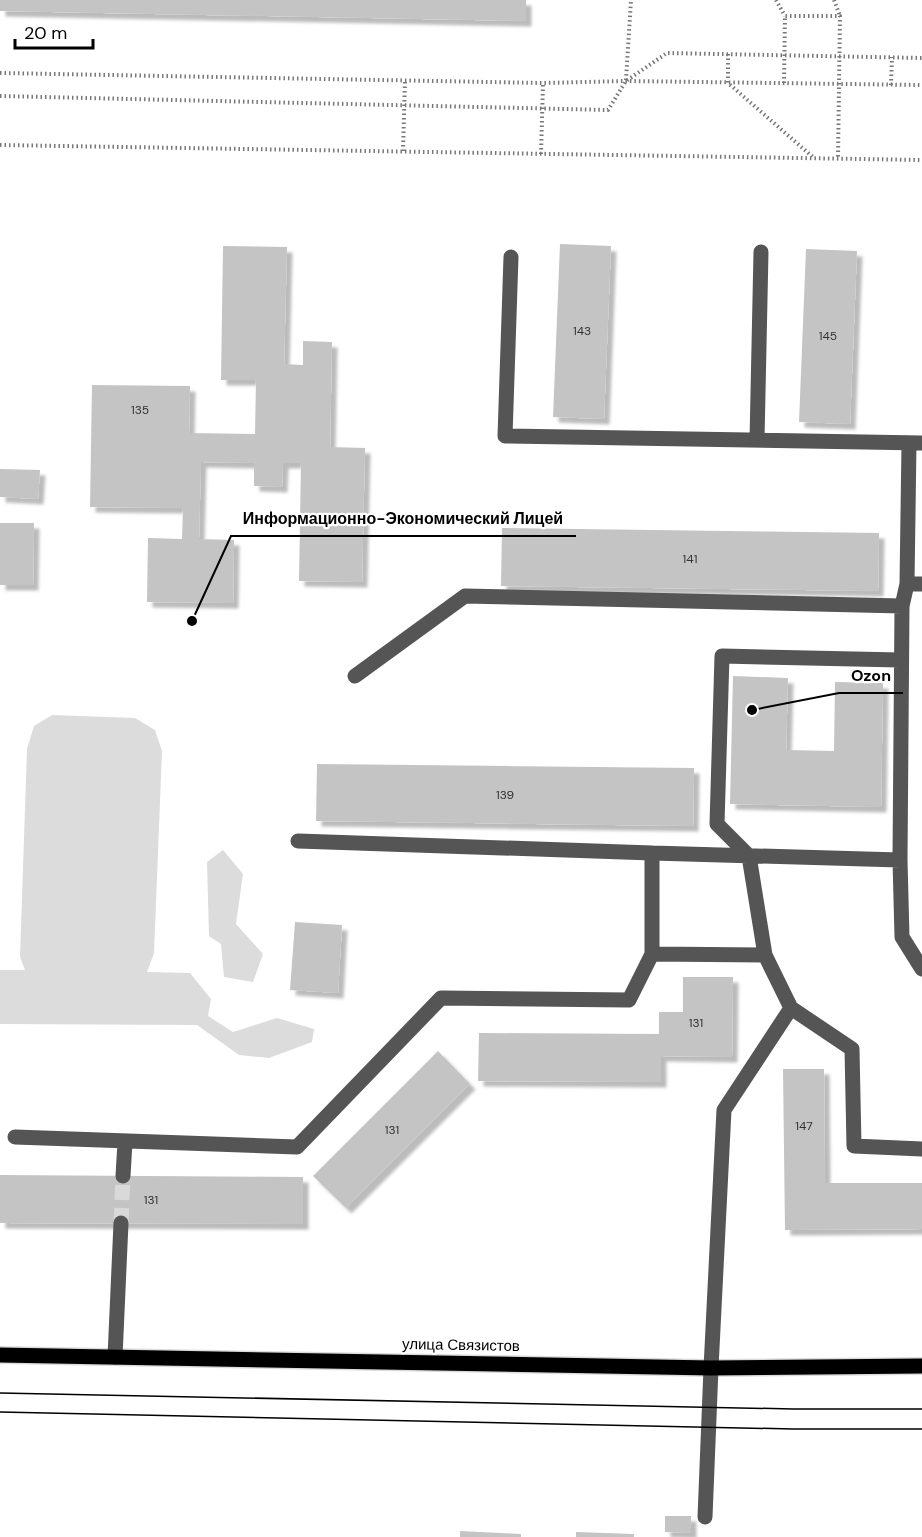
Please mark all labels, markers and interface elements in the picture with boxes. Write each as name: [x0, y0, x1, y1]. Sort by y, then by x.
scale bar: [15, 12, 93, 50]
text: 20 m: [24, 21, 67, 45]
house number: 143: [573, 323, 591, 339]
house number: 145: [819, 328, 837, 344]
house number: 135: [131, 402, 149, 418]
callout: Информационно-Экономический Лицей: [231, 502, 576, 536]
text: Информационно-Экономический Лицей: [243, 508, 563, 529]
house number: 141: [683, 551, 697, 567]
callout: Ozon: [839, 659, 903, 693]
text: Ozon: [851, 665, 891, 686]
house number: 139: [496, 787, 514, 803]
house number: 131: [689, 1015, 703, 1031]
house number: 147: [795, 1118, 813, 1134]
house number: 131: [385, 1122, 399, 1138]
house number: 131: [144, 1192, 158, 1208]
street label: улица Связистов: [402, 1334, 520, 1356]

